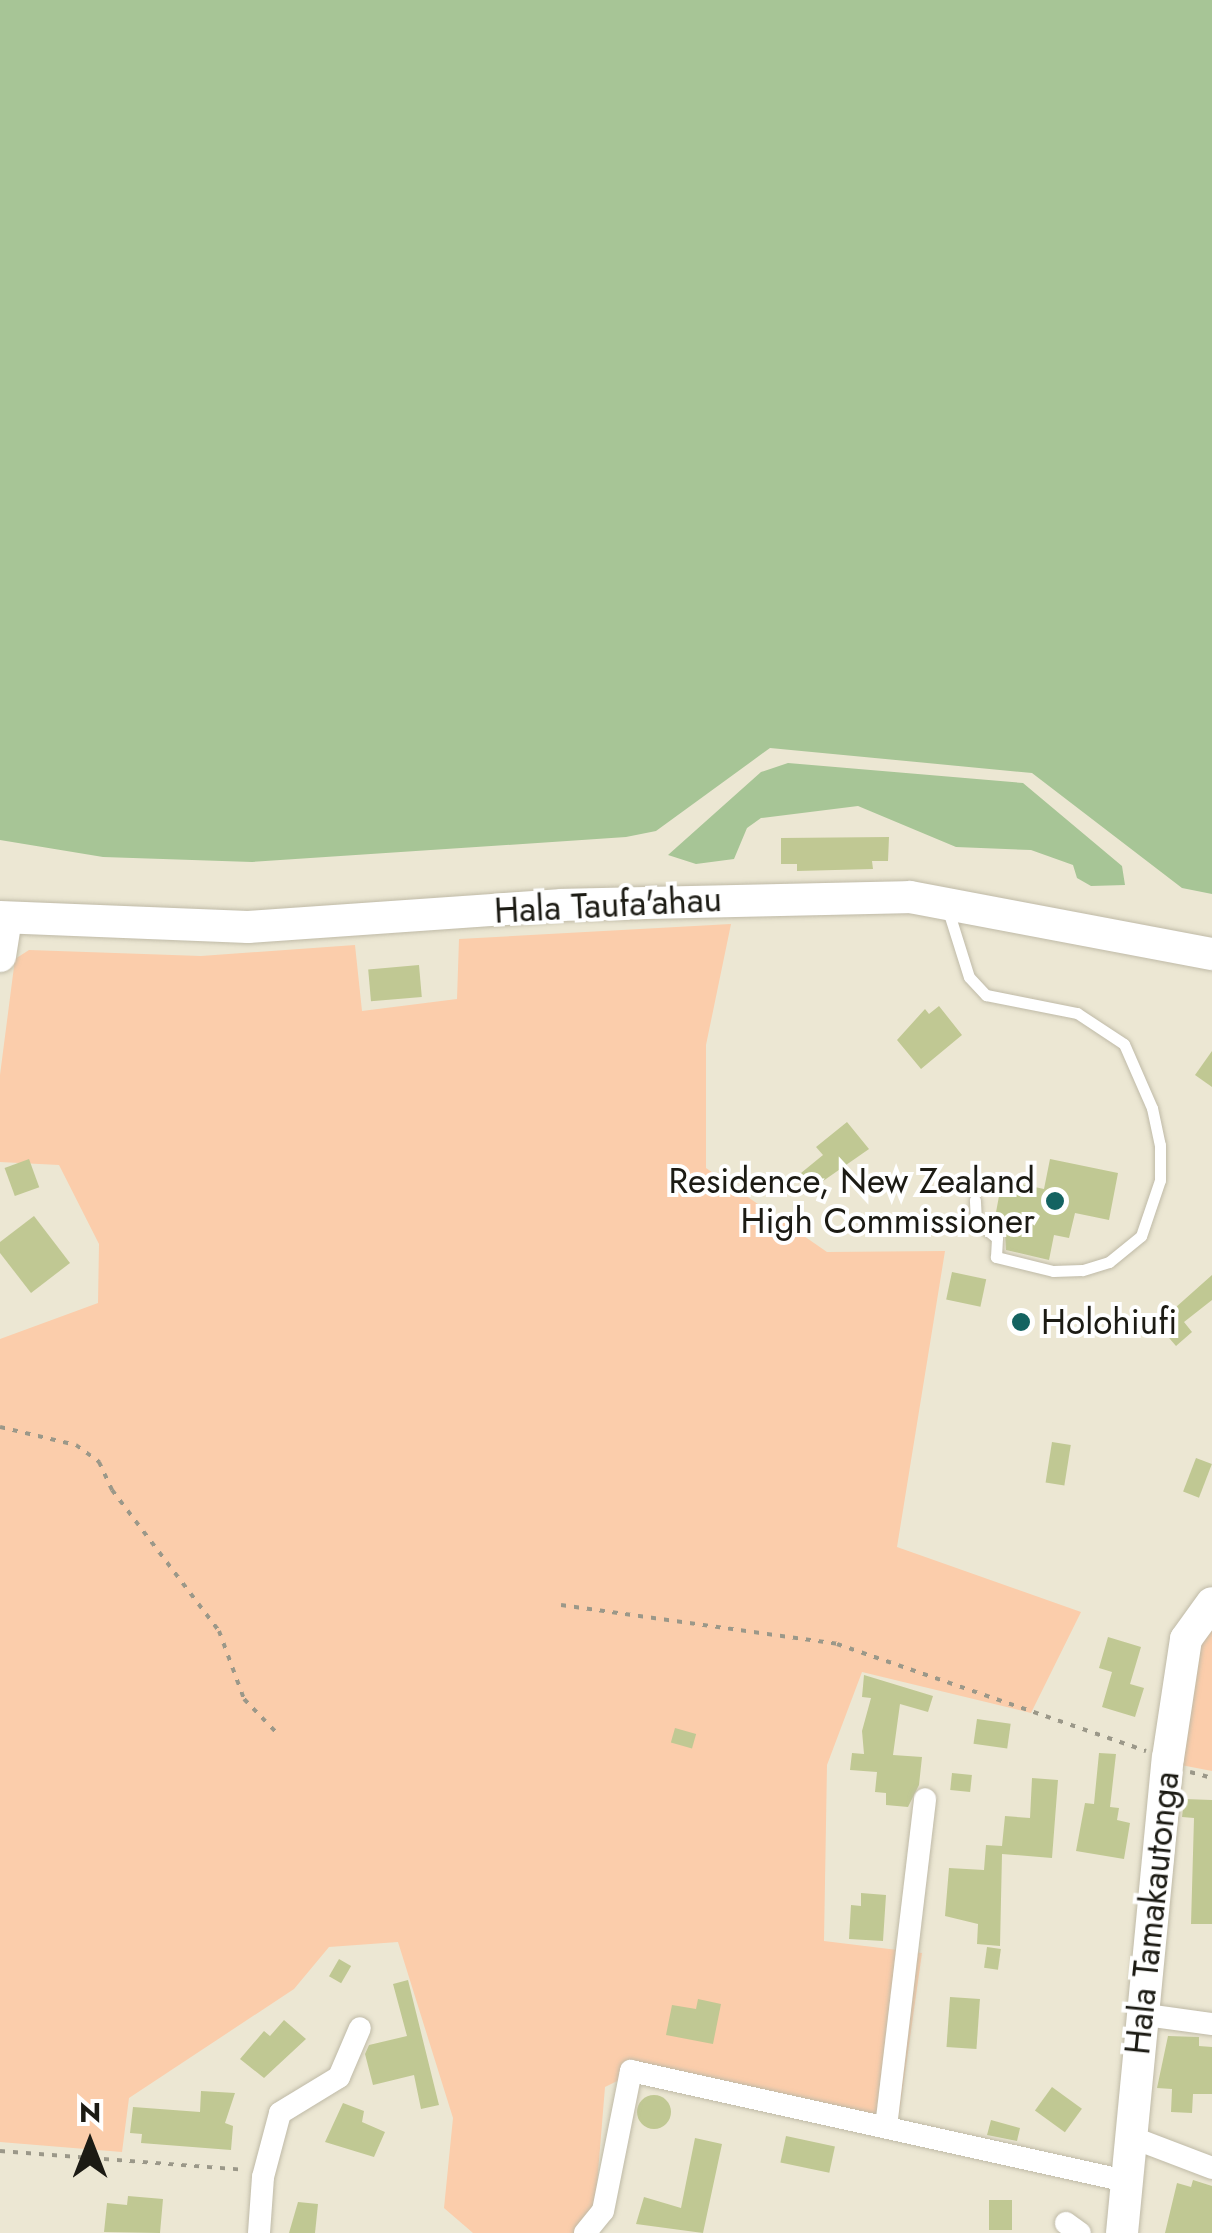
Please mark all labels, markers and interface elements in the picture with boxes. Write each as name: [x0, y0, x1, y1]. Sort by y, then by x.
street label: Hala Taufa'ahau: [493, 878, 723, 932]
place label: Residence, New Zealand High Commissioner: [669, 1160, 1035, 1242]
marker: Residence, New Zealand High Commissioner: [1044, 1190, 1066, 1212]
place label: Holohiufi: [1041, 1301, 1177, 1343]
marker: Holohiufi: [1010, 1311, 1032, 1333]
street label: Hala Tamakautonga: [1116, 1769, 1188, 2057]
text: N: [79, 2092, 101, 2133]
north arrow: [40, 2093, 140, 2193]

